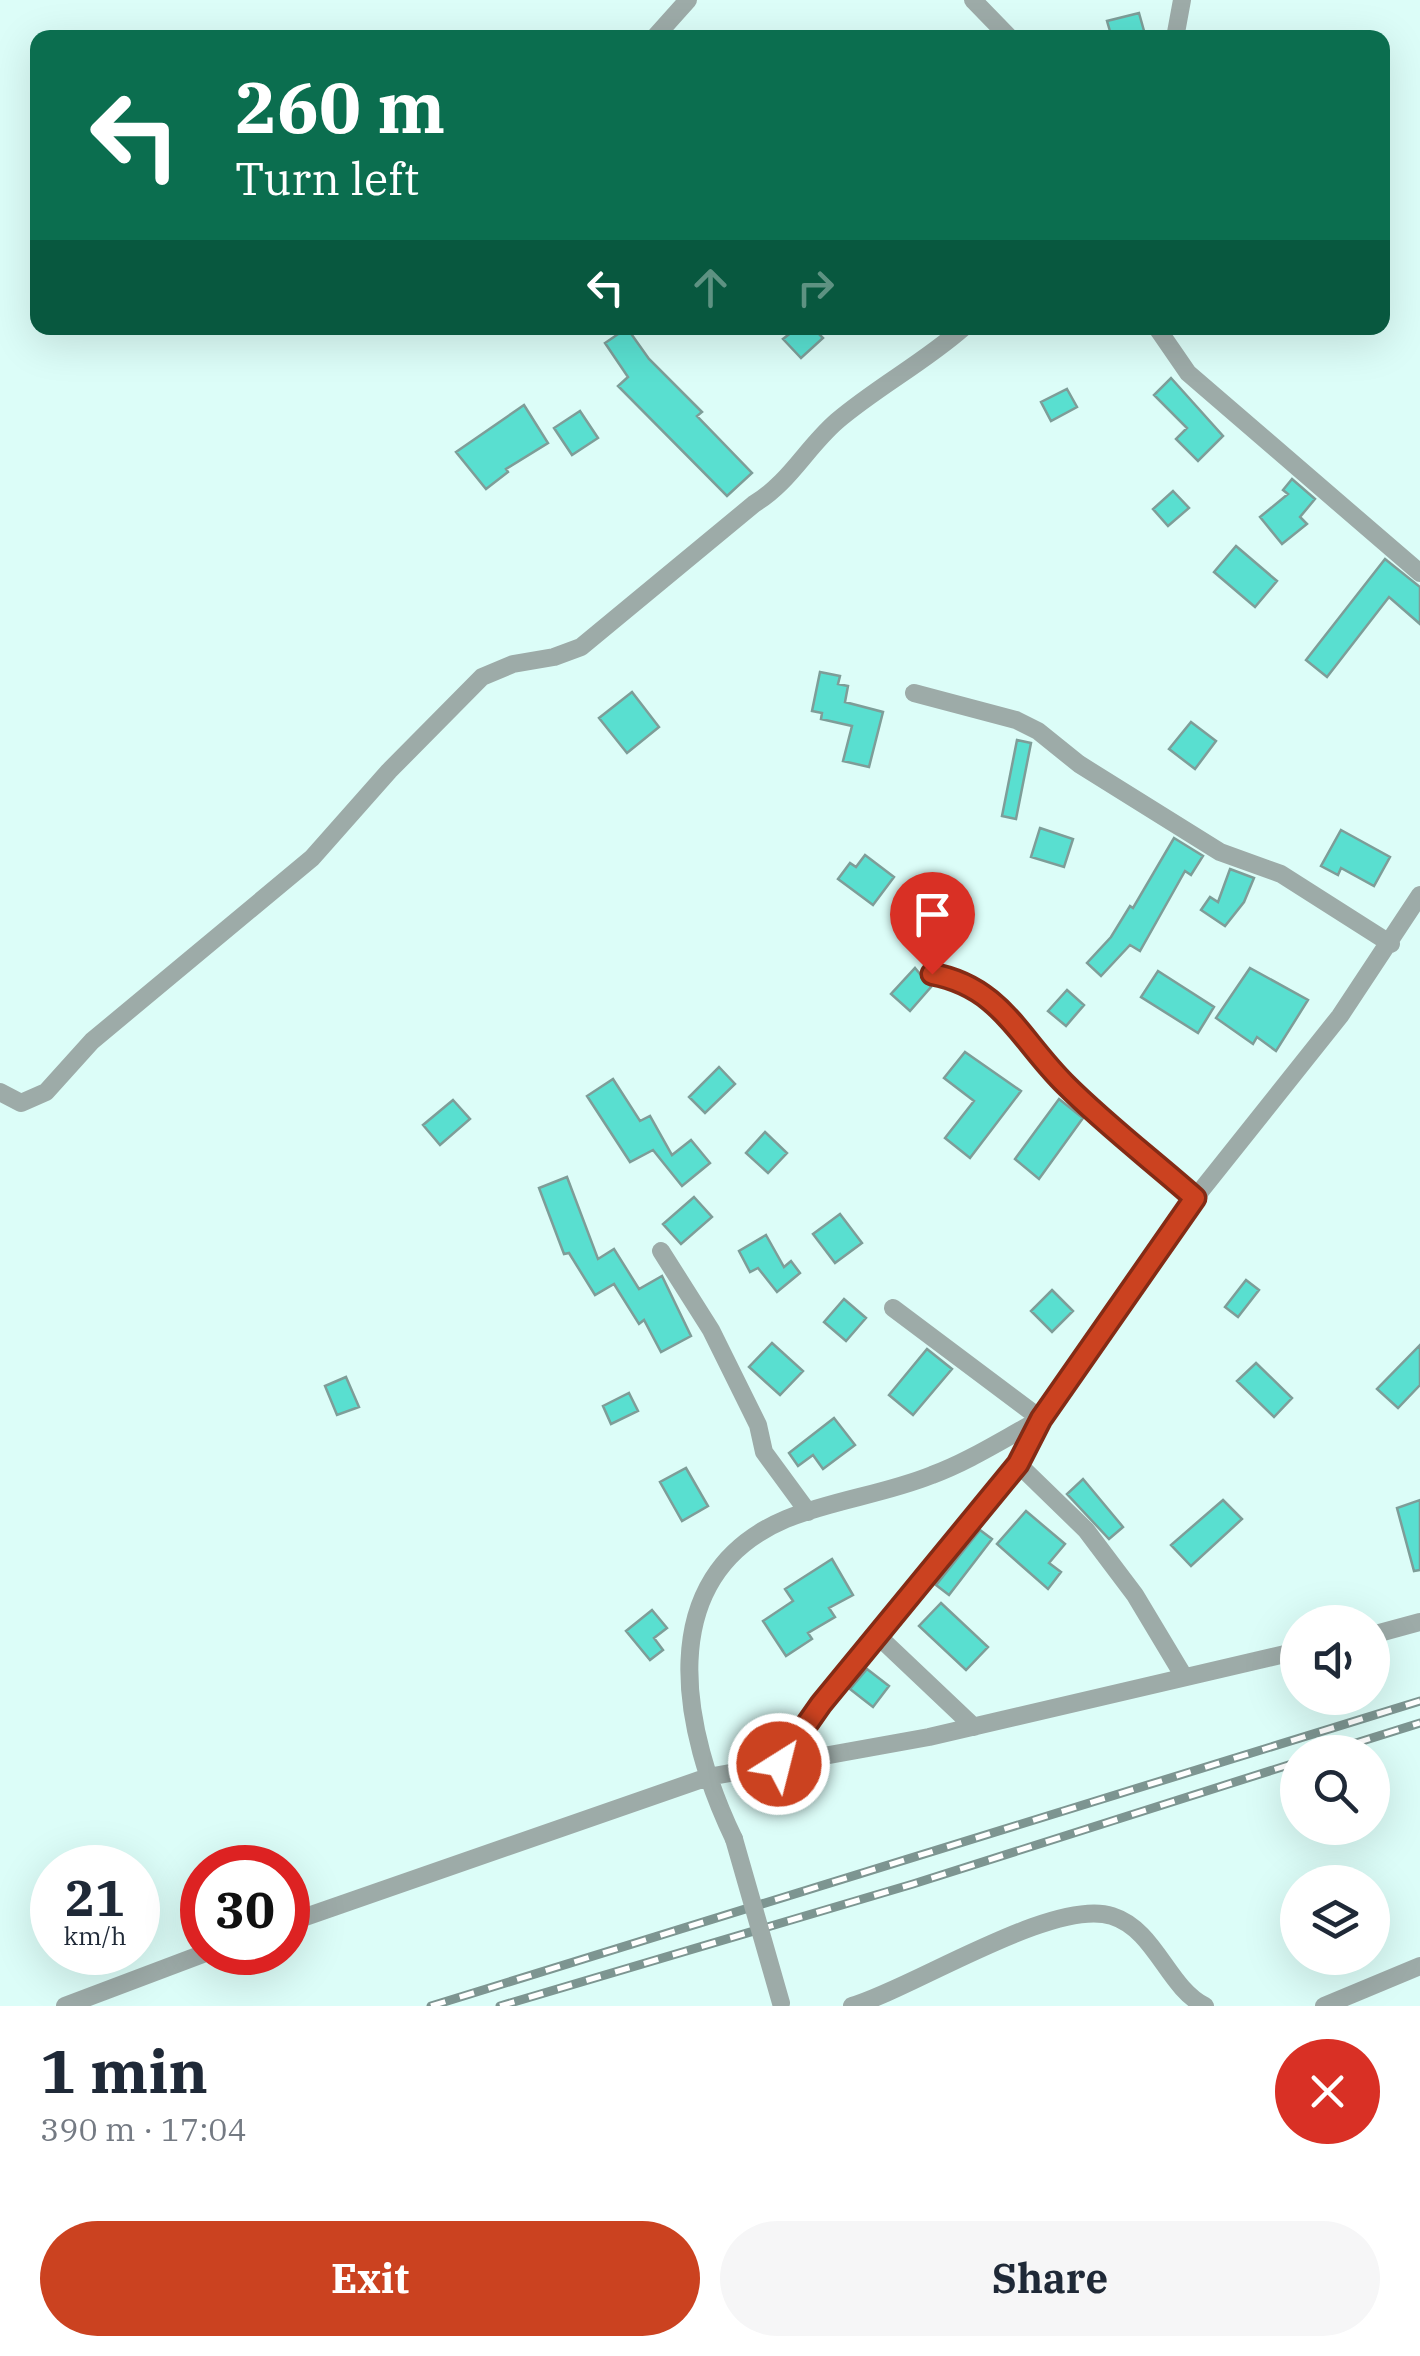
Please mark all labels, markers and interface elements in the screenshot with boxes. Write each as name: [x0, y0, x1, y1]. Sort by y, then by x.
text: 260 m: [235, 61, 445, 152]
icon: left: [70, 70, 200, 200]
text: Turn left: [235, 149, 419, 207]
icon: left: [578, 260, 633, 315]
icon: ahead: [683, 260, 738, 315]
icon: right: [788, 260, 843, 315]
pin: [890, 872, 975, 975]
icon: arrive: [905, 887, 960, 942]
map controls: [1280, 1605, 1390, 1975]
button: sound: [1280, 1605, 1390, 1715]
position arrow: [727, 1712, 831, 1816]
button: search: [1280, 1735, 1390, 1845]
speed limit sign: 30: [180, 1845, 310, 1975]
text: 21: [65, 1865, 125, 1930]
button: layers: [1280, 1865, 1390, 1975]
text: km/h: [63, 1919, 127, 1952]
text: 1 min: [40, 2031, 208, 2110]
button: close: [1275, 2039, 1380, 2144]
text: 390 m · 17:04: [40, 2108, 247, 2150]
button: Exit: [40, 2221, 700, 2336]
button: Share: [720, 2221, 1380, 2336]

